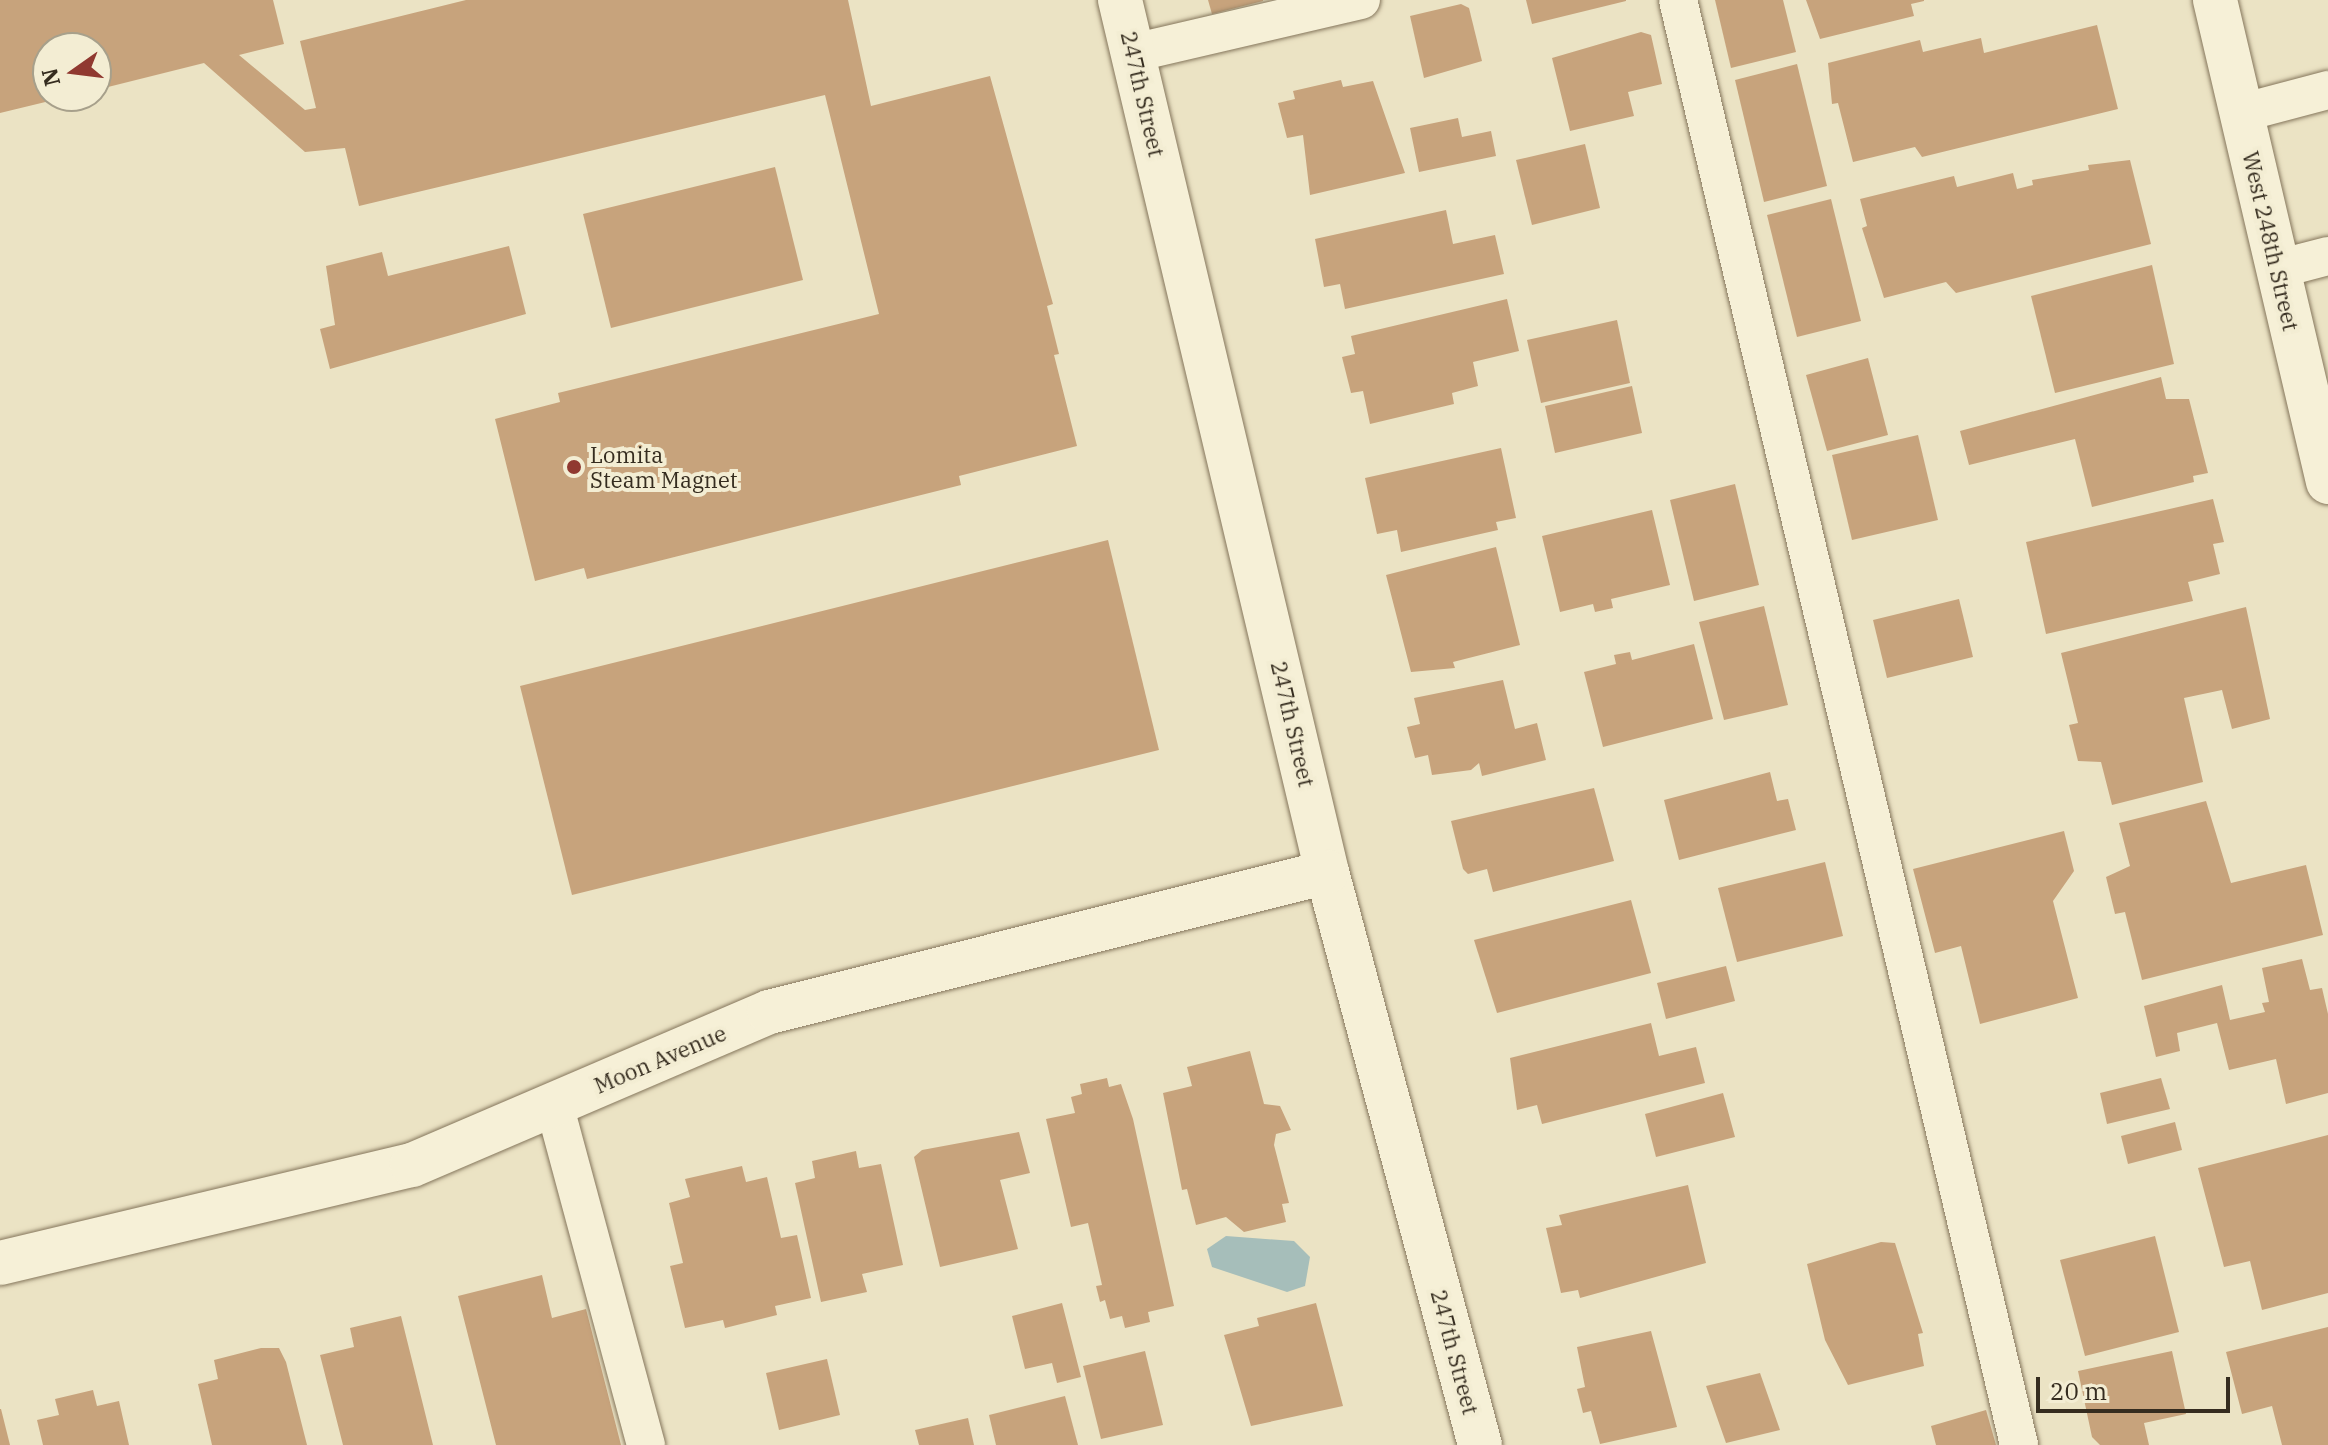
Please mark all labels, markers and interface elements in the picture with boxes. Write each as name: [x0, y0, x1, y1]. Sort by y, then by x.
street label: 247th Street: [1116, 29, 1170, 159]
north arrow: [32, 32, 112, 112]
text: N: [34, 65, 66, 89]
street label: West 248th Street: [2237, 149, 2305, 333]
place label: Lomita Steam Magnet: [590, 441, 737, 492]
marker: Lomita Steam Magnet: [565, 458, 583, 476]
street label: 247th Street: [1266, 659, 1320, 789]
street label: Moon Avenue: [590, 1019, 730, 1099]
street label: 247th Street: [1426, 1287, 1484, 1417]
scale bar: [2040, 1361, 2234, 1411]
text: 20 m: [2050, 1375, 2107, 1407]

